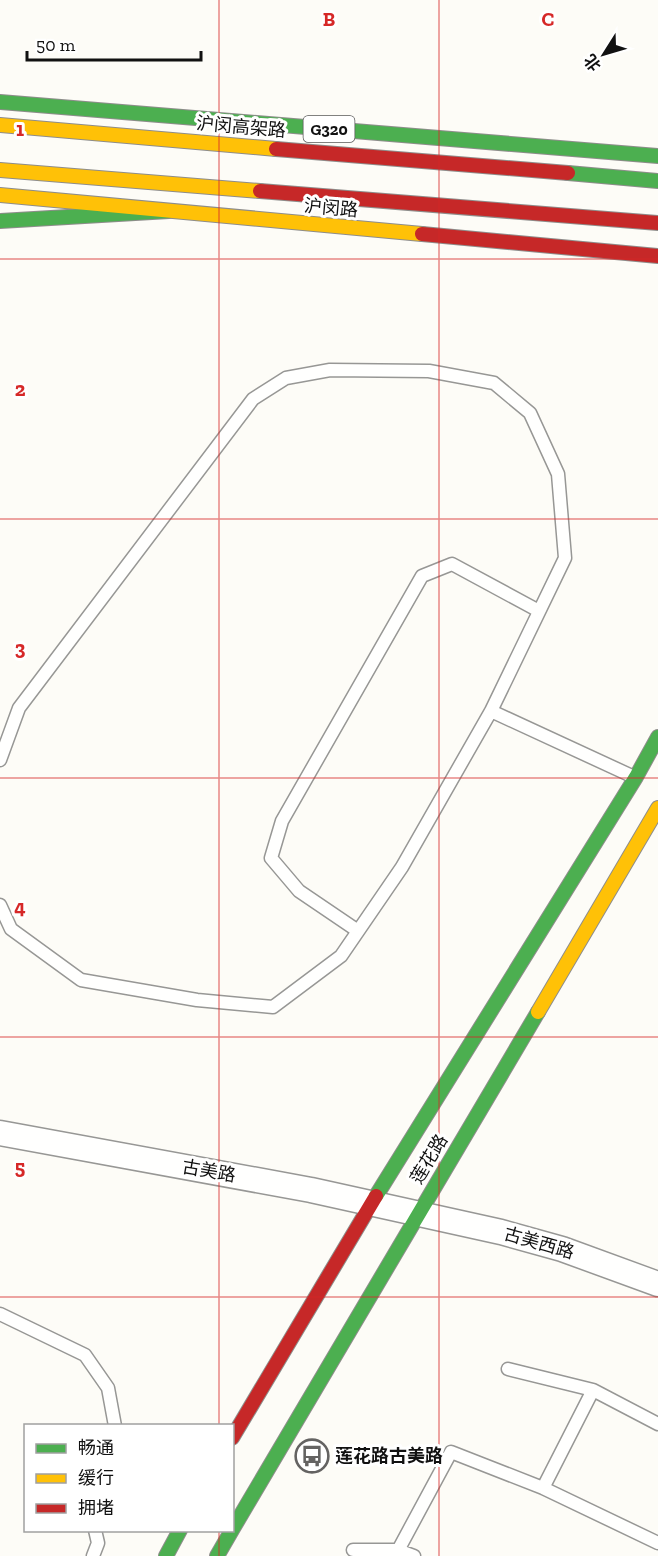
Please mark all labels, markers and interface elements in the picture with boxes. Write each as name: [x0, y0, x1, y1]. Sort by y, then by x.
text: B: [323, 7, 335, 31]
text: C: [542, 7, 555, 31]
scale bar: [27, 24, 201, 62]
north arrow: [574, 24, 634, 84]
text: 50 m: [36, 34, 76, 56]
text: 北: [580, 51, 605, 75]
street label: 沪闵高架路: [195, 112, 287, 142]
road number: G320: [304, 116, 354, 142]
text: 1: [16, 117, 24, 141]
street label: 沪闵路: [303, 195, 359, 221]
text: 2: [15, 377, 26, 401]
text: 3: [15, 636, 26, 660]
text: 4: [14, 895, 26, 919]
street label: 莲花路: [406, 1130, 452, 1188]
text: 5: [15, 1155, 25, 1179]
street label: 古美路: [181, 1155, 237, 1187]
street label: 古美西路: [501, 1223, 577, 1263]
legend: [24, 1424, 234, 1532]
text: 畅通: [78, 1437, 114, 1459]
bus stop icon: 莲花路古美路: [294, 1438, 330, 1474]
place label: 莲花路古美路: [335, 1445, 443, 1467]
text: 缓行: [78, 1467, 114, 1489]
text: 拥堵: [78, 1497, 114, 1519]

